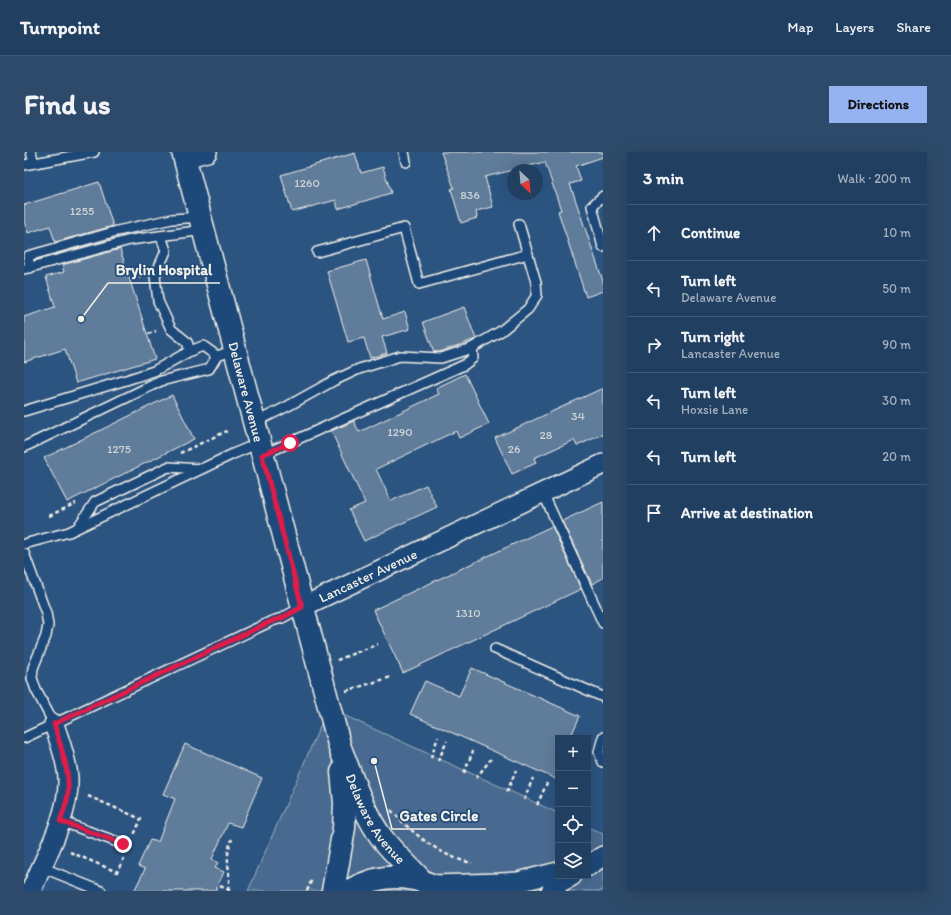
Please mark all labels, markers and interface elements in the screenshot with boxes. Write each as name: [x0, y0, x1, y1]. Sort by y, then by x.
text: Turnpoint: [20, 16, 100, 39]
text: Map: [788, 19, 813, 36]
text: Layers: [835, 19, 874, 36]
text: Share: [896, 19, 931, 36]
button: Directions: [829, 86, 927, 123]
text: Find us: [24, 87, 111, 121]
north arrow: [507, 164, 543, 200]
text: 3 min: [643, 168, 684, 188]
text: Walk · 200 m: [838, 171, 911, 186]
house number: 1260: [294, 176, 320, 190]
house number: 836: [460, 188, 480, 202]
house number: 1255: [70, 204, 94, 218]
icon: ahead: [643, 222, 665, 244]
text: Continue: [681, 224, 740, 242]
text: 10 m: [883, 225, 911, 240]
callout: Brylin Hospital: [108, 256, 220, 283]
text: Brylin Hospital: [116, 261, 213, 280]
text: Turn left: [681, 272, 736, 290]
icon: left: [643, 278, 665, 300]
text: 50 m: [882, 281, 911, 296]
text: Delaware Avenue: [681, 290, 776, 305]
text: Turn right: [681, 328, 745, 346]
icon: right: [643, 334, 665, 356]
text: 90 m: [882, 337, 911, 352]
street label: Delaware Avenue: [225, 340, 268, 444]
text: Lancaster Avenue: [681, 346, 780, 361]
text: Turn left: [681, 384, 736, 402]
icon: left: [643, 390, 665, 412]
text: 30 m: [882, 393, 911, 408]
text: Hoxsie Lane: [681, 402, 748, 417]
house number: 34: [571, 409, 585, 423]
house number: 1290: [387, 425, 413, 439]
house number: 28: [540, 428, 553, 442]
route start: [281, 434, 299, 452]
house number: 1275: [107, 442, 131, 456]
house number: 26: [508, 442, 520, 456]
icon: left: [643, 446, 665, 468]
text: Turn left: [681, 448, 736, 466]
text: 20 m: [882, 449, 911, 464]
icon: arrive: [643, 502, 665, 524]
text: Arrive at destination: [681, 504, 813, 522]
street label: Lancaster Avenue: [316, 545, 420, 606]
house number: 1310: [455, 606, 481, 620]
map controls: [555, 735, 591, 879]
button: +: [555, 735, 591, 771]
street label: Delaware Avenue: [342, 771, 409, 868]
button: −: [555, 771, 591, 807]
callout: Gates Circle: [392, 802, 486, 829]
text: Gates Circle: [400, 807, 478, 825]
button: locate: [555, 807, 591, 843]
route end: [114, 835, 132, 853]
button: layers: [555, 843, 591, 879]

